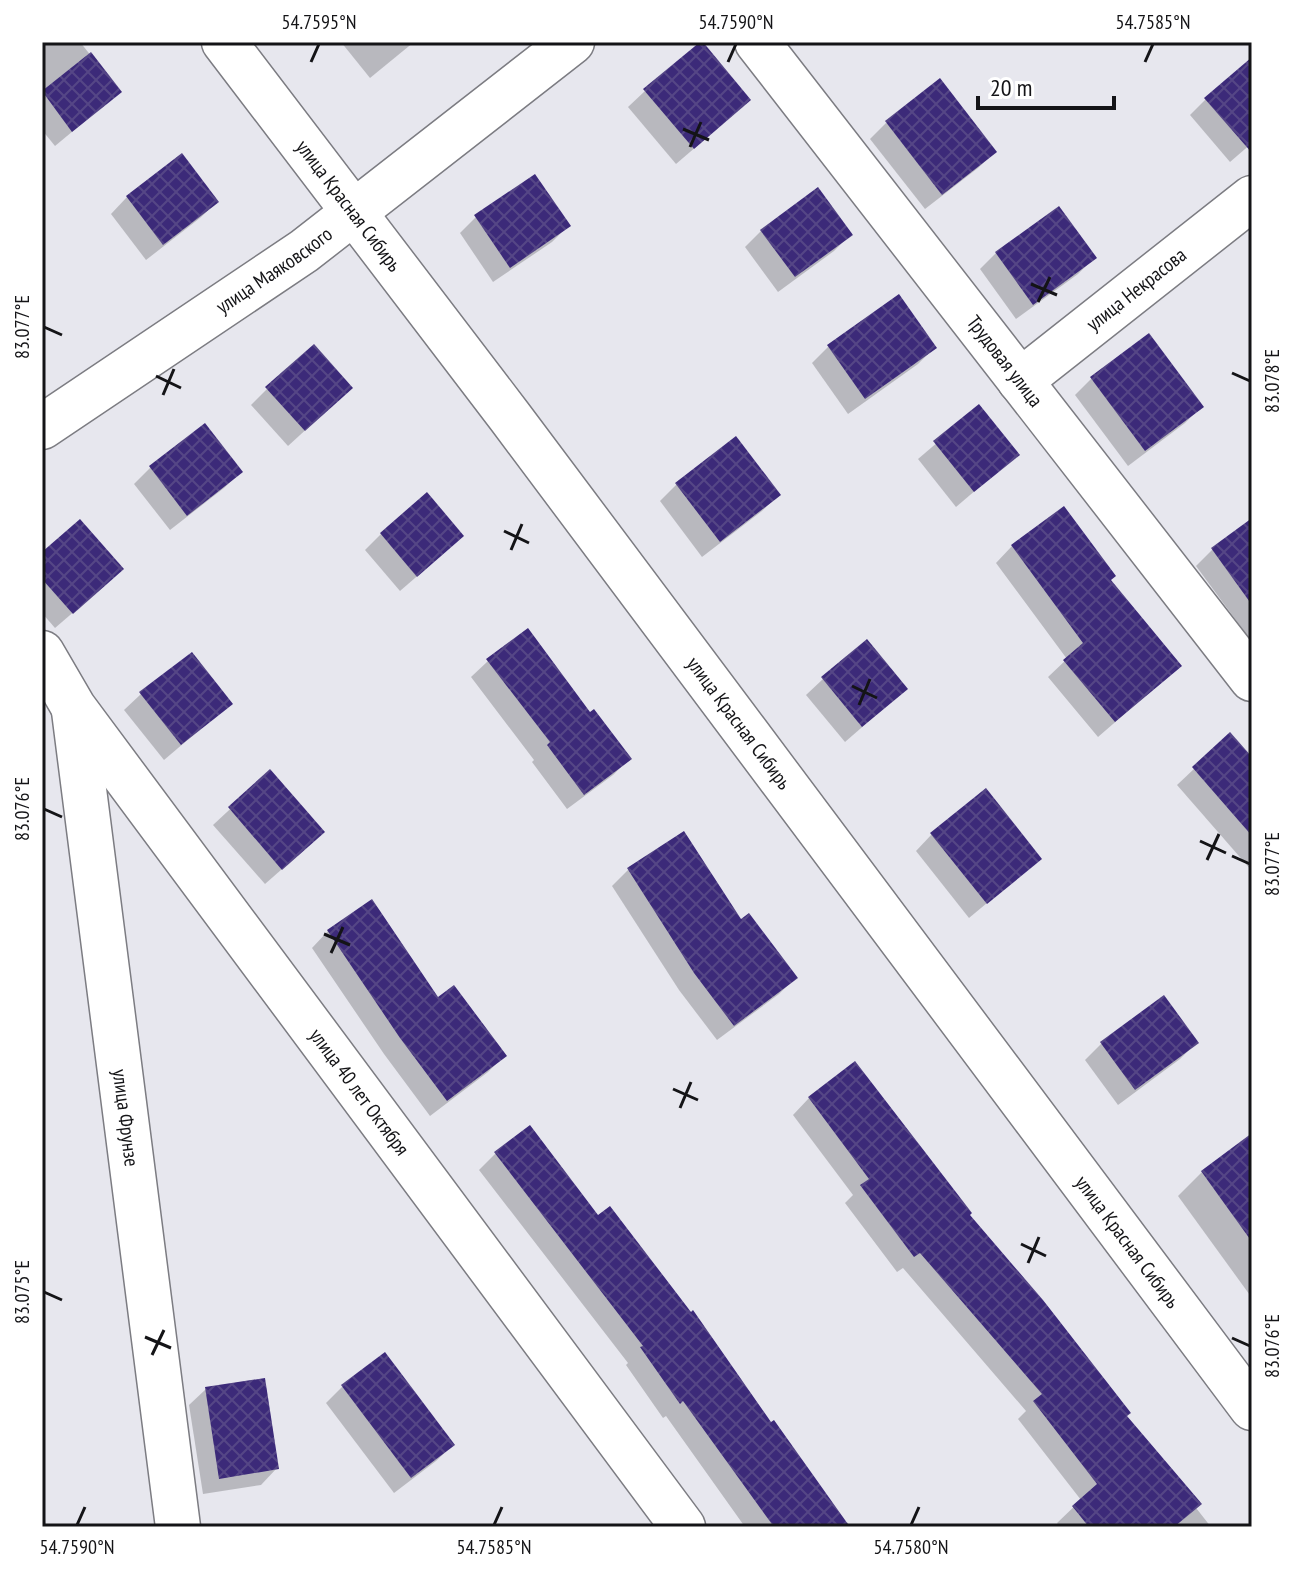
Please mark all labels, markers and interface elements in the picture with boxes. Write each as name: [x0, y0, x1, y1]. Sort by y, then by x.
text: 54.7595°N: [281, 9, 357, 35]
text: 54.7590°N: [698, 9, 774, 35]
text: 54.7585°N: [1115, 9, 1191, 35]
scale bar: [978, 60, 1114, 110]
text: 20 m: [990, 72, 1032, 103]
street label: улица Красная Сибирь: [290, 135, 408, 277]
street label: улица Маяковского: [211, 221, 337, 320]
street label: улица Некрасова: [1081, 242, 1191, 337]
text: 83.077°E: [9, 295, 35, 359]
street label: Трудовая улица: [961, 310, 1049, 412]
text: 83.078°E: [1259, 349, 1285, 413]
street label: улица Красная Сибирь: [681, 652, 798, 795]
text: 83.076°E: [9, 777, 35, 841]
text: 83.077°E: [1259, 832, 1285, 896]
street label: улица 40 лет Октября: [304, 1023, 415, 1161]
street label: улица Фрунзе: [107, 1067, 145, 1168]
street label: улица Красная Сибирь: [1069, 1170, 1186, 1314]
text: 83.075°E: [9, 1260, 35, 1324]
text: 83.076°E: [1259, 1314, 1285, 1378]
text: 54.7590°N: [39, 1534, 115, 1560]
text: 54.7585°N: [456, 1534, 532, 1560]
text: 54.7580°N: [873, 1534, 949, 1560]

